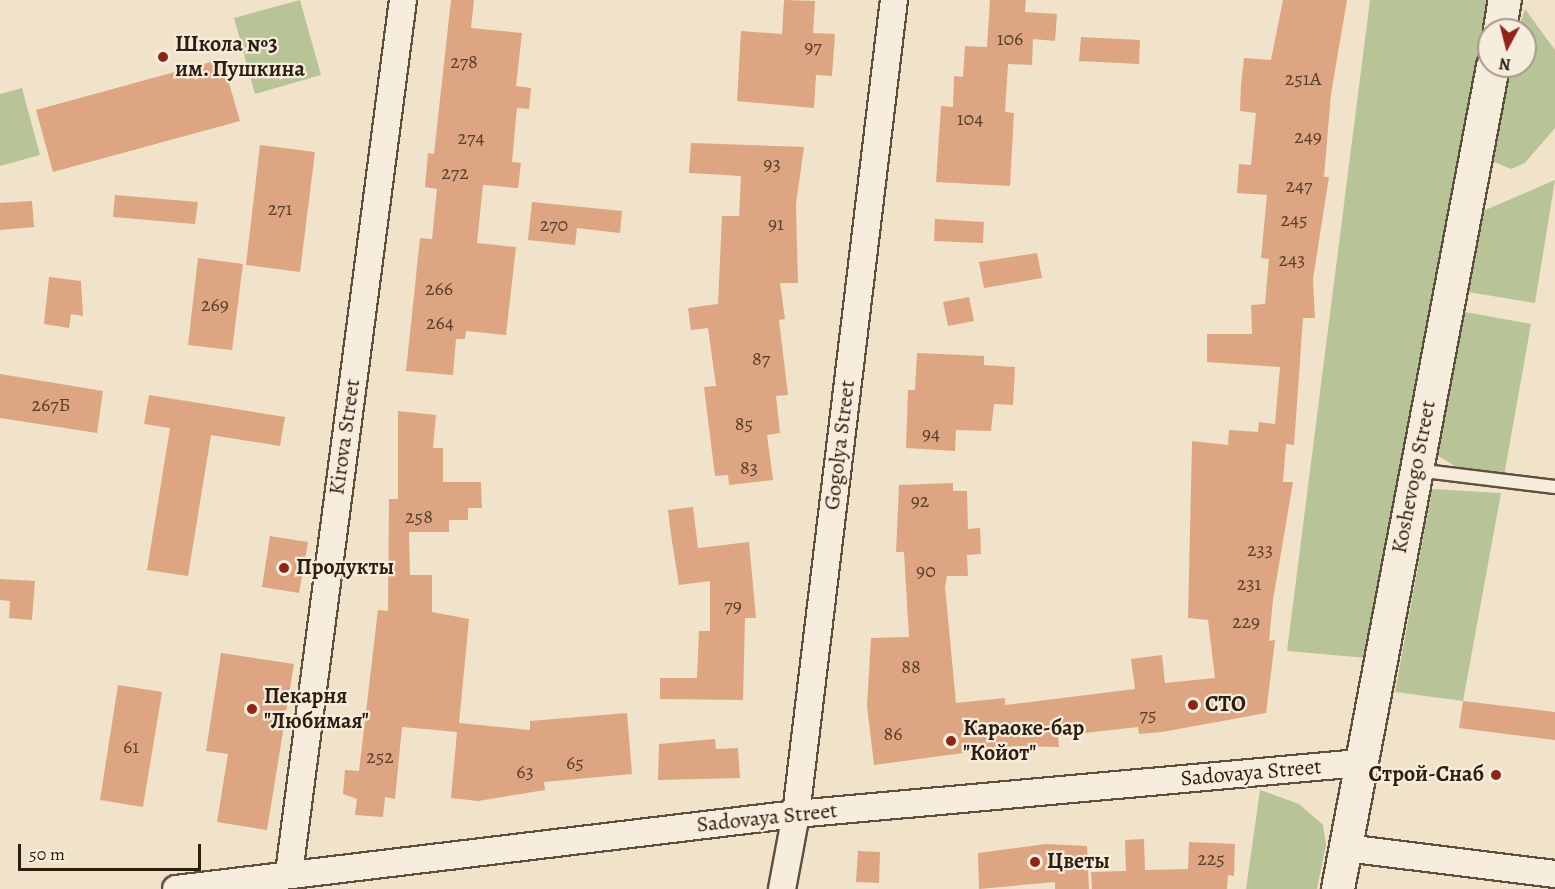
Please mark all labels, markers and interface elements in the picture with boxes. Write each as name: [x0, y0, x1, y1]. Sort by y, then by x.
north arrow: [1477, 18, 1537, 78]
house number: 106: [997, 26, 1023, 50]
place label: Школа №3 им. Пушкина: [175, 31, 305, 82]
house number: 97: [804, 34, 822, 58]
house number: 278: [450, 49, 478, 73]
marker: Школа №3 им. Пушкина: [156, 50, 170, 64]
text: N: [1498, 52, 1512, 76]
house number: 251А: [1285, 66, 1321, 90]
house number: 104: [957, 106, 983, 130]
house number: 249: [1294, 124, 1322, 148]
house number: 274: [458, 125, 484, 149]
house number: 93: [763, 151, 781, 175]
house number: 272: [441, 160, 469, 184]
house number: 247: [1286, 173, 1312, 197]
house number: 271: [268, 196, 292, 220]
house number: 245: [1280, 207, 1308, 231]
house number: 91: [768, 211, 784, 235]
house number: 270: [540, 212, 568, 236]
house number: 243: [1279, 247, 1305, 271]
house number: 266: [425, 276, 453, 300]
house number: 269: [201, 292, 229, 316]
house number: 264: [426, 310, 454, 334]
house number: 87: [752, 346, 770, 370]
street label: Kirova Street: [324, 377, 366, 497]
street label: Gogolya Street: [819, 379, 861, 511]
house number: 267Б: [31, 392, 71, 416]
street label: Koshevogo Street: [1386, 398, 1442, 556]
house number: 85: [735, 411, 753, 435]
house number: 94: [922, 421, 940, 445]
house number: 83: [740, 455, 758, 479]
house number: 92: [911, 488, 929, 512]
house number: 258: [405, 504, 433, 528]
house number: 233: [1247, 537, 1273, 561]
place label: Продукты: [296, 555, 394, 581]
house number: 90: [916, 558, 936, 582]
marker: Продукты: [277, 561, 291, 575]
house number: 231: [1237, 571, 1261, 595]
house number: 79: [724, 593, 742, 617]
house number: 229: [1232, 609, 1260, 633]
house number: 88: [901, 654, 921, 678]
place label: Пекарня "Любимая": [264, 683, 369, 734]
place label: СТО: [1205, 692, 1246, 718]
marker: СТО: [1186, 698, 1200, 712]
marker: Пекарня "Любимая": [245, 702, 259, 716]
house number: 75: [1140, 702, 1156, 726]
place label: Караоке-бар "Койот": [963, 715, 1084, 766]
house number: 86: [884, 721, 902, 745]
house number: 61: [123, 734, 139, 758]
marker: Караоке-бар "Койот": [944, 734, 958, 748]
house number: 252: [366, 744, 394, 768]
house number: 65: [566, 750, 584, 774]
street label: Sadovaya Street: [1179, 754, 1323, 792]
house number: 63: [516, 759, 534, 783]
place label: Строй-Снаб: [1369, 762, 1484, 788]
marker: Строй-Снаб: [1489, 768, 1503, 782]
street label: Sadovaya Street: [695, 797, 839, 839]
scale bar: [21, 832, 204, 870]
text: 50 m: [29, 842, 65, 866]
house number: 225: [1197, 846, 1225, 870]
place label: Цветы: [1047, 849, 1110, 875]
marker: Цветы: [1028, 855, 1042, 869]

